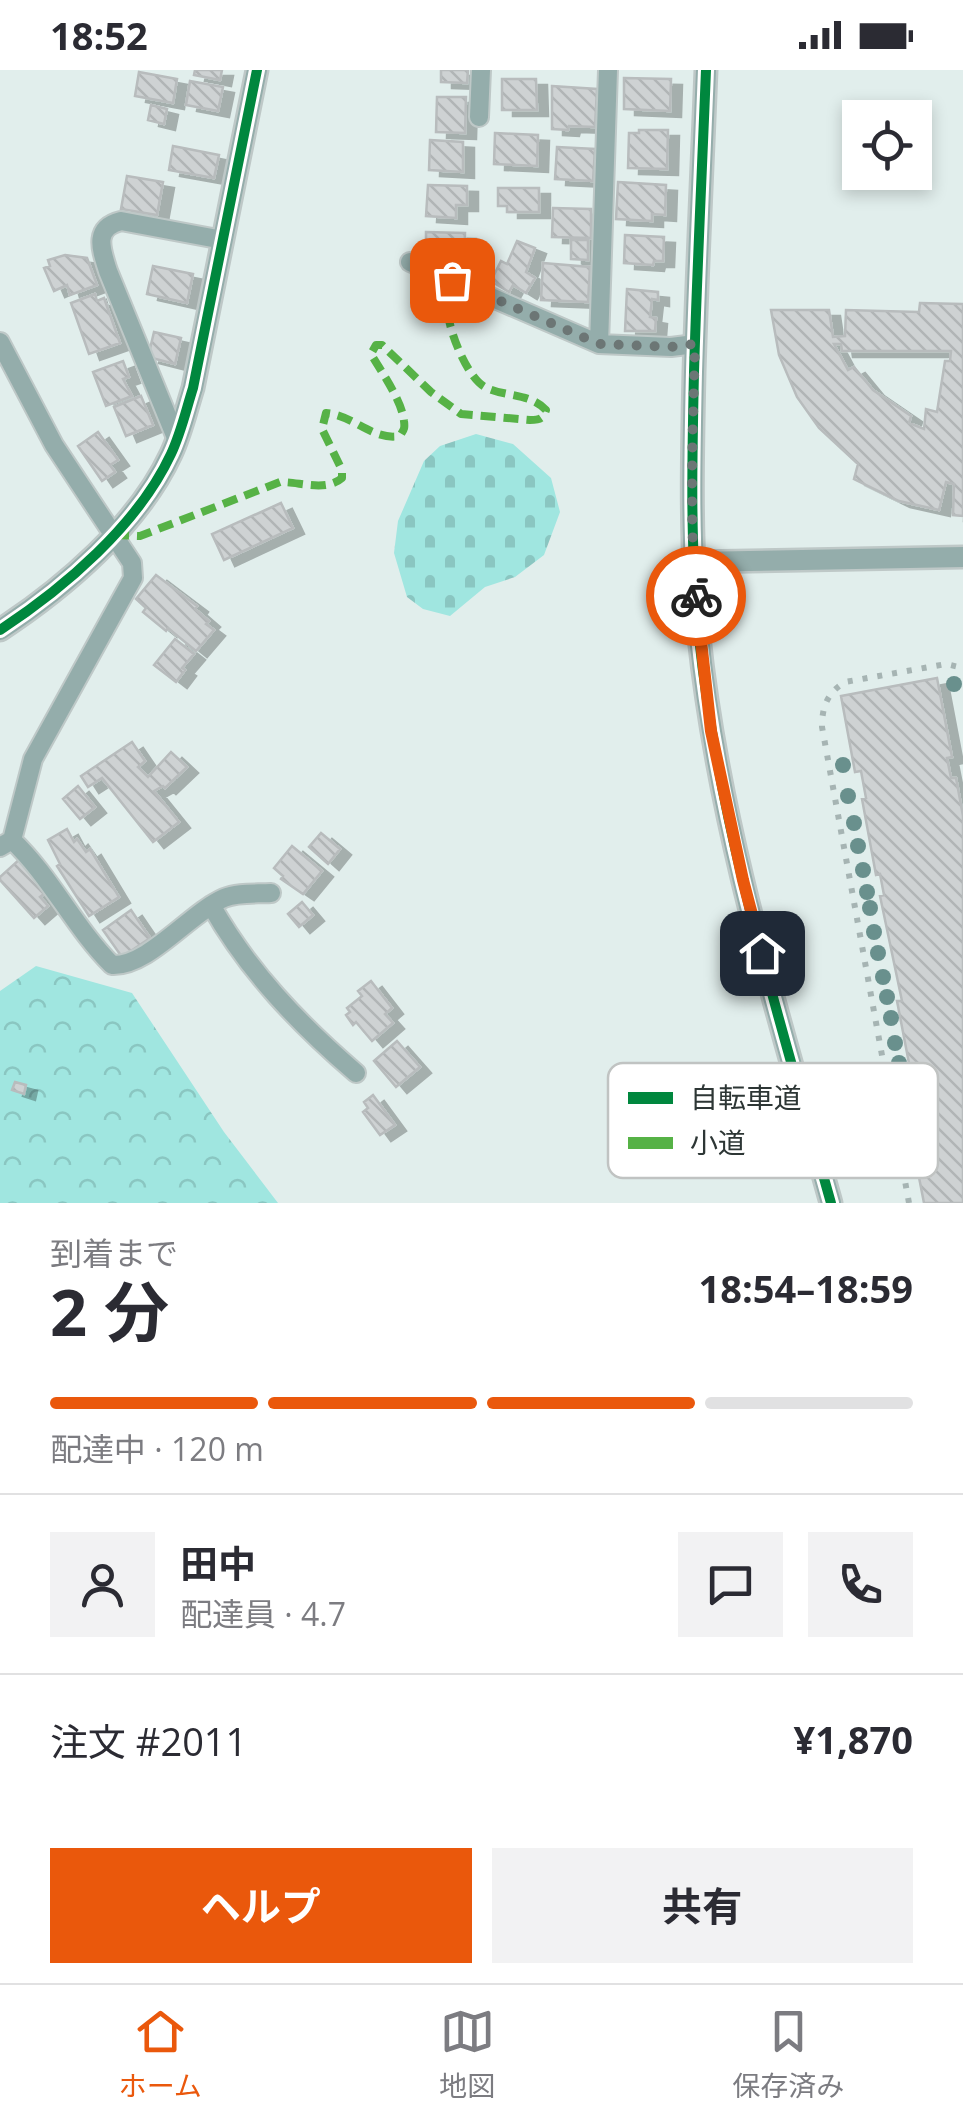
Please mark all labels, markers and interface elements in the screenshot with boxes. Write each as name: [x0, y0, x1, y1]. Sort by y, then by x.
text: 18:52: [50, 9, 148, 61]
map controls: [842, 100, 932, 190]
button: locate: [842, 100, 932, 190]
pin: [410, 238, 495, 323]
icon: bag: [425, 253, 480, 308]
courier: [646, 546, 746, 646]
icon: bike: [669, 569, 724, 624]
pin: [720, 911, 805, 996]
icon: home: [735, 926, 790, 981]
legend: [608, 1063, 938, 1178]
text: 自転車道: [690, 1078, 802, 1116]
text: 小道: [690, 1123, 746, 1161]
text: 到着まで: [50, 1231, 178, 1274]
text: 18:54–18:59: [699, 1262, 913, 1314]
text: 2 分: [50, 1267, 169, 1355]
text: 配達中 · 120 m: [50, 1427, 264, 1470]
button: person: [50, 1532, 155, 1637]
button: chat: [678, 1532, 783, 1637]
button: phone: [808, 1532, 913, 1637]
text: 田中: [180, 1537, 256, 1589]
text: 配達員 · 4.7: [180, 1592, 346, 1635]
text: ¥1,870: [794, 1713, 913, 1765]
text: 注文 #2011: [50, 1715, 247, 1767]
button: ヘルプ: [50, 1848, 472, 1963]
button: 共有: [492, 1848, 913, 1963]
tab: ホーム: [119, 2004, 202, 2104]
tab: 地図: [439, 2004, 495, 2104]
tab: 保存済み: [732, 2004, 844, 2104]

